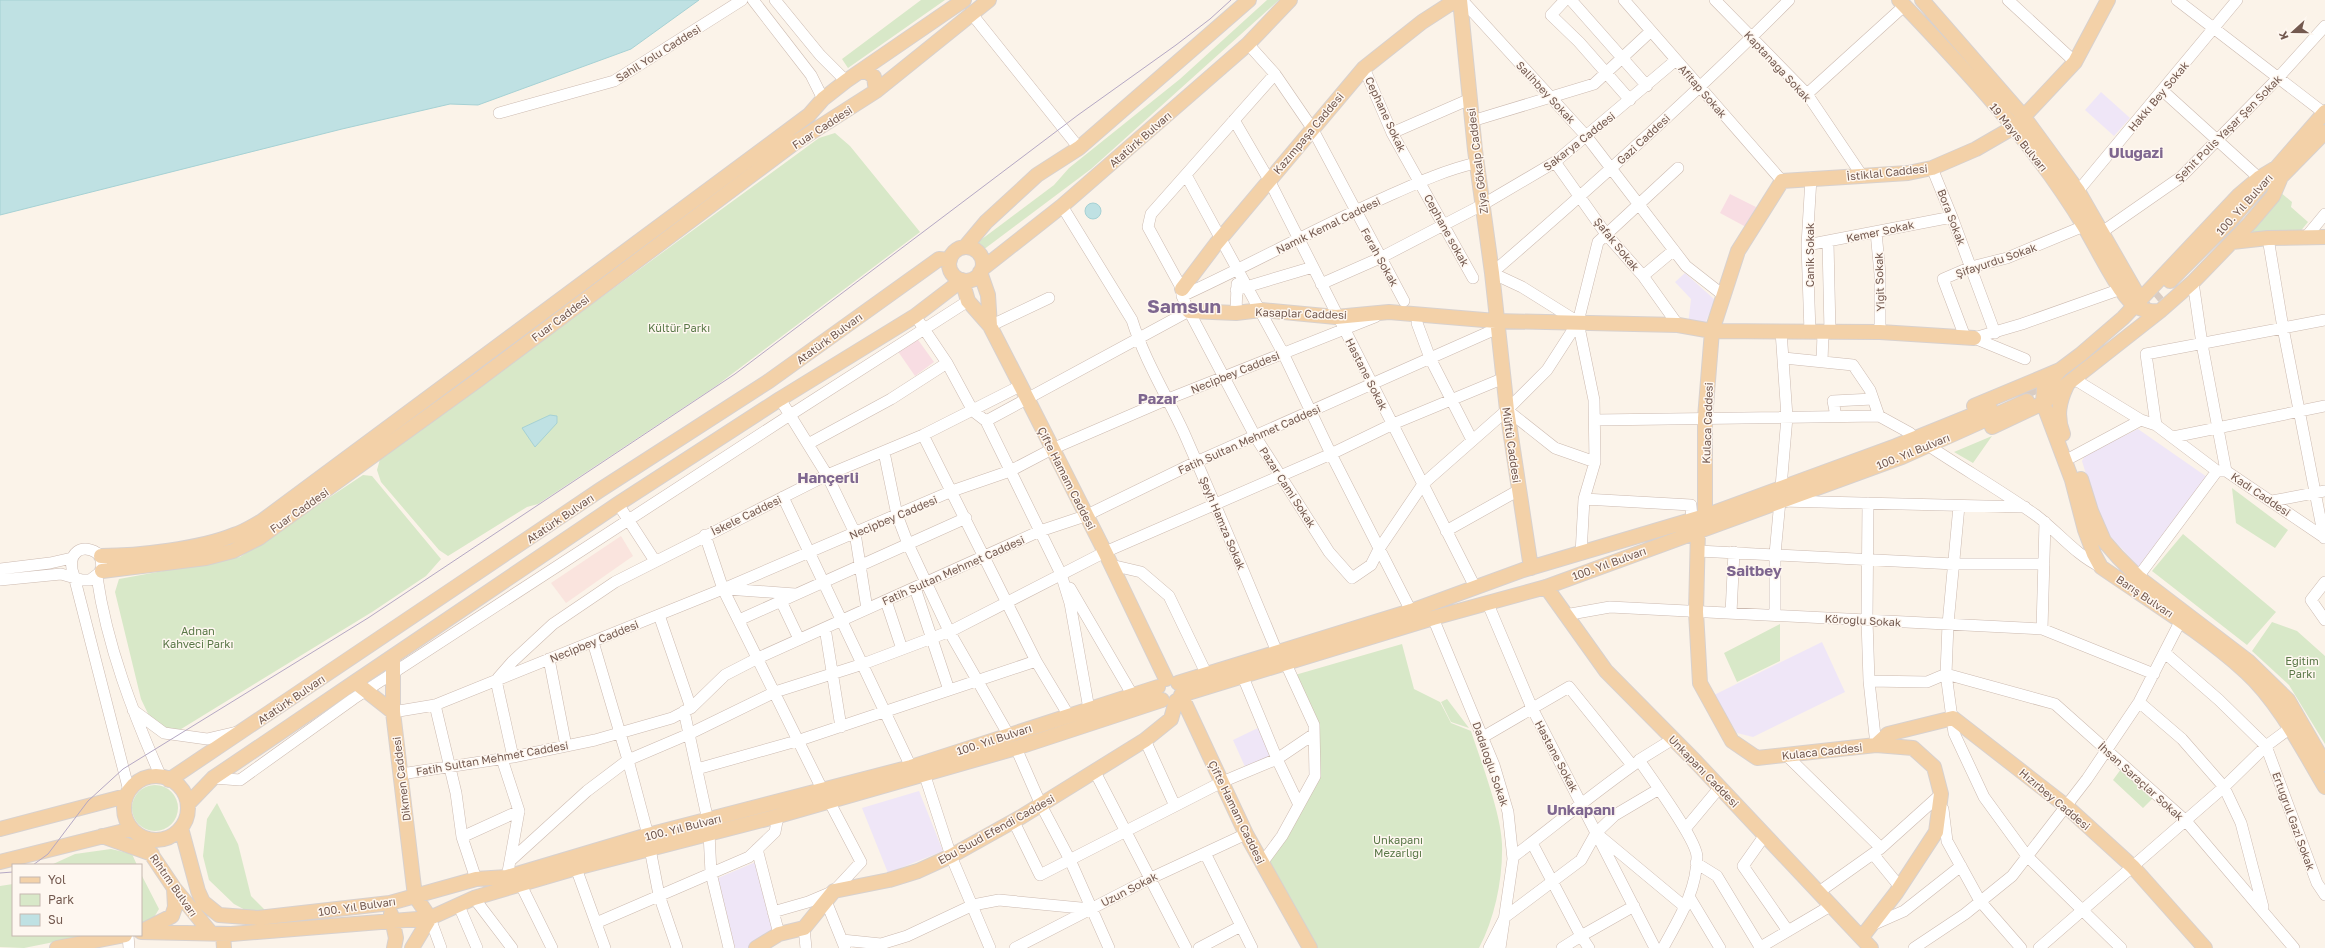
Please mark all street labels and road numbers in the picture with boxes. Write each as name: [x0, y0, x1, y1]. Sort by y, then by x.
street label: Sahil Yolu Caddesi: [613, 22, 703, 84]
street label: Kaptanağa Sokak: [1742, 28, 1814, 104]
street label: Salihbey Sokak: [1514, 58, 1578, 126]
street label: Hakkı Bey Sokak: [2125, 58, 2191, 134]
street label: Afitap Sokak: [1676, 62, 1730, 120]
street label: Şehit Polis Yaşar Şen Sokak: [2172, 72, 2284, 184]
street label: Cephane Sokak: [1363, 74, 1409, 154]
street label: Kazımpaşa Caddesi: [1270, 90, 1346, 176]
street label: 19 Mayıs Bulvarı: [1987, 100, 2051, 174]
street label: Fuar Caddesi: [790, 103, 854, 151]
street label: Ziya Gökalp Caddesi: [1464, 107, 1490, 215]
street label: Atatürk Bulvarı: [1106, 108, 1174, 170]
street label: Sakarya Caddesi: [1541, 109, 1617, 173]
street label: Gazi Caddesi: [1614, 111, 1672, 167]
street label: İstiklal Caddesi: [1846, 161, 1928, 183]
street label: 100. Yıl Bulvarı: [2213, 171, 2275, 237]
street label: Bora Sokak: [1935, 187, 1969, 247]
street label: Cephane sokak: [1422, 192, 1472, 268]
street label: Namık Kemal Caddesi: [1274, 194, 1382, 256]
street label: Şafak Sokak: [1592, 215, 1642, 273]
street label: Kemer Sokak: [1845, 217, 1915, 245]
street label: Canik Sokak: [1803, 223, 1816, 287]
street label: Ferah Sokak: [1359, 225, 1401, 289]
street label: Şifayurdu Sokak: [1954, 240, 2038, 280]
street label: Yiğit Sokak: [1871, 252, 1887, 312]
street label: Fuar Caddesi: [529, 292, 591, 344]
street label: Kasaplar Caddesi: [1255, 305, 1347, 321]
street label: Atatürk Bulvarı: [793, 310, 865, 366]
street label: Hastane Sokak: [1343, 336, 1391, 412]
street label: Necipbey Caddesi: [1189, 348, 1281, 396]
street label: Kulaca Caddesi: [1699, 382, 1715, 464]
street label: Fatih Sultan Mehmet Caddesi: [1176, 402, 1322, 476]
street label: Müftü Caddesi: [1500, 406, 1524, 484]
street label: Çifte Hamam Caddesi: [1035, 424, 1099, 532]
street label: 100. Yıl Bulvarı: [1874, 430, 1952, 472]
street label: Pazar Cami Sokak: [1257, 444, 1319, 530]
street label: Kadı Caddesi: [2229, 469, 2293, 519]
street label: Şeyh Hamza Sokak: [1197, 474, 1249, 572]
street label: Fuar Caddesi: [267, 485, 331, 535]
street label: Atatürk Bulvarı: [524, 491, 596, 545]
street label: İskele Caddesi: [709, 492, 783, 538]
street label: Necipbey Caddesi: [847, 493, 939, 541]
street label: Fatih Sultan Mehmet Caddesi: [880, 533, 1026, 607]
street label: 100. Yıl Bulvarı: [1570, 544, 1648, 582]
street label: Barış Bulvarı: [2114, 572, 2176, 620]
street label: Köroğlu Sokak: [1824, 612, 1902, 628]
street label: Necipbey Caddesi: [548, 617, 640, 665]
street label: Atatürk Bulvarı: [255, 672, 327, 726]
street label: Hastane Sokak: [1533, 718, 1581, 794]
street label: Dadaloğlu Sokak: [1470, 720, 1512, 808]
street label: 100. Yıl Bulvarı: [955, 721, 1033, 757]
street label: Unkapanı Caddesi: [1666, 732, 1742, 810]
street label: Dikmen Caddesi: [389, 736, 413, 822]
street label: Fatih Sultan Mehmet Caddesi: [415, 738, 569, 778]
street label: İhsan Saraçlar Sokak: [2096, 739, 2186, 823]
street label: Kulaca Caddesi: [1781, 740, 1863, 762]
street label: Çifte Hamam Caddesi: [1206, 758, 1268, 866]
street label: Hızırbey Caddesi: [2017, 766, 2093, 832]
street label: Ertuğrul Gazi Sokak: [2270, 770, 2318, 872]
street label: Ebu Suud Efendi Caddesi: [935, 791, 1057, 867]
street label: 100. Yıl Bulvarı: [644, 811, 722, 843]
street label: Rıhtım Bulvarı: [148, 851, 200, 919]
street label: Uzun Sokak: [1098, 869, 1160, 909]
street label: 100. Yıl Bulvarı: [318, 894, 396, 918]

